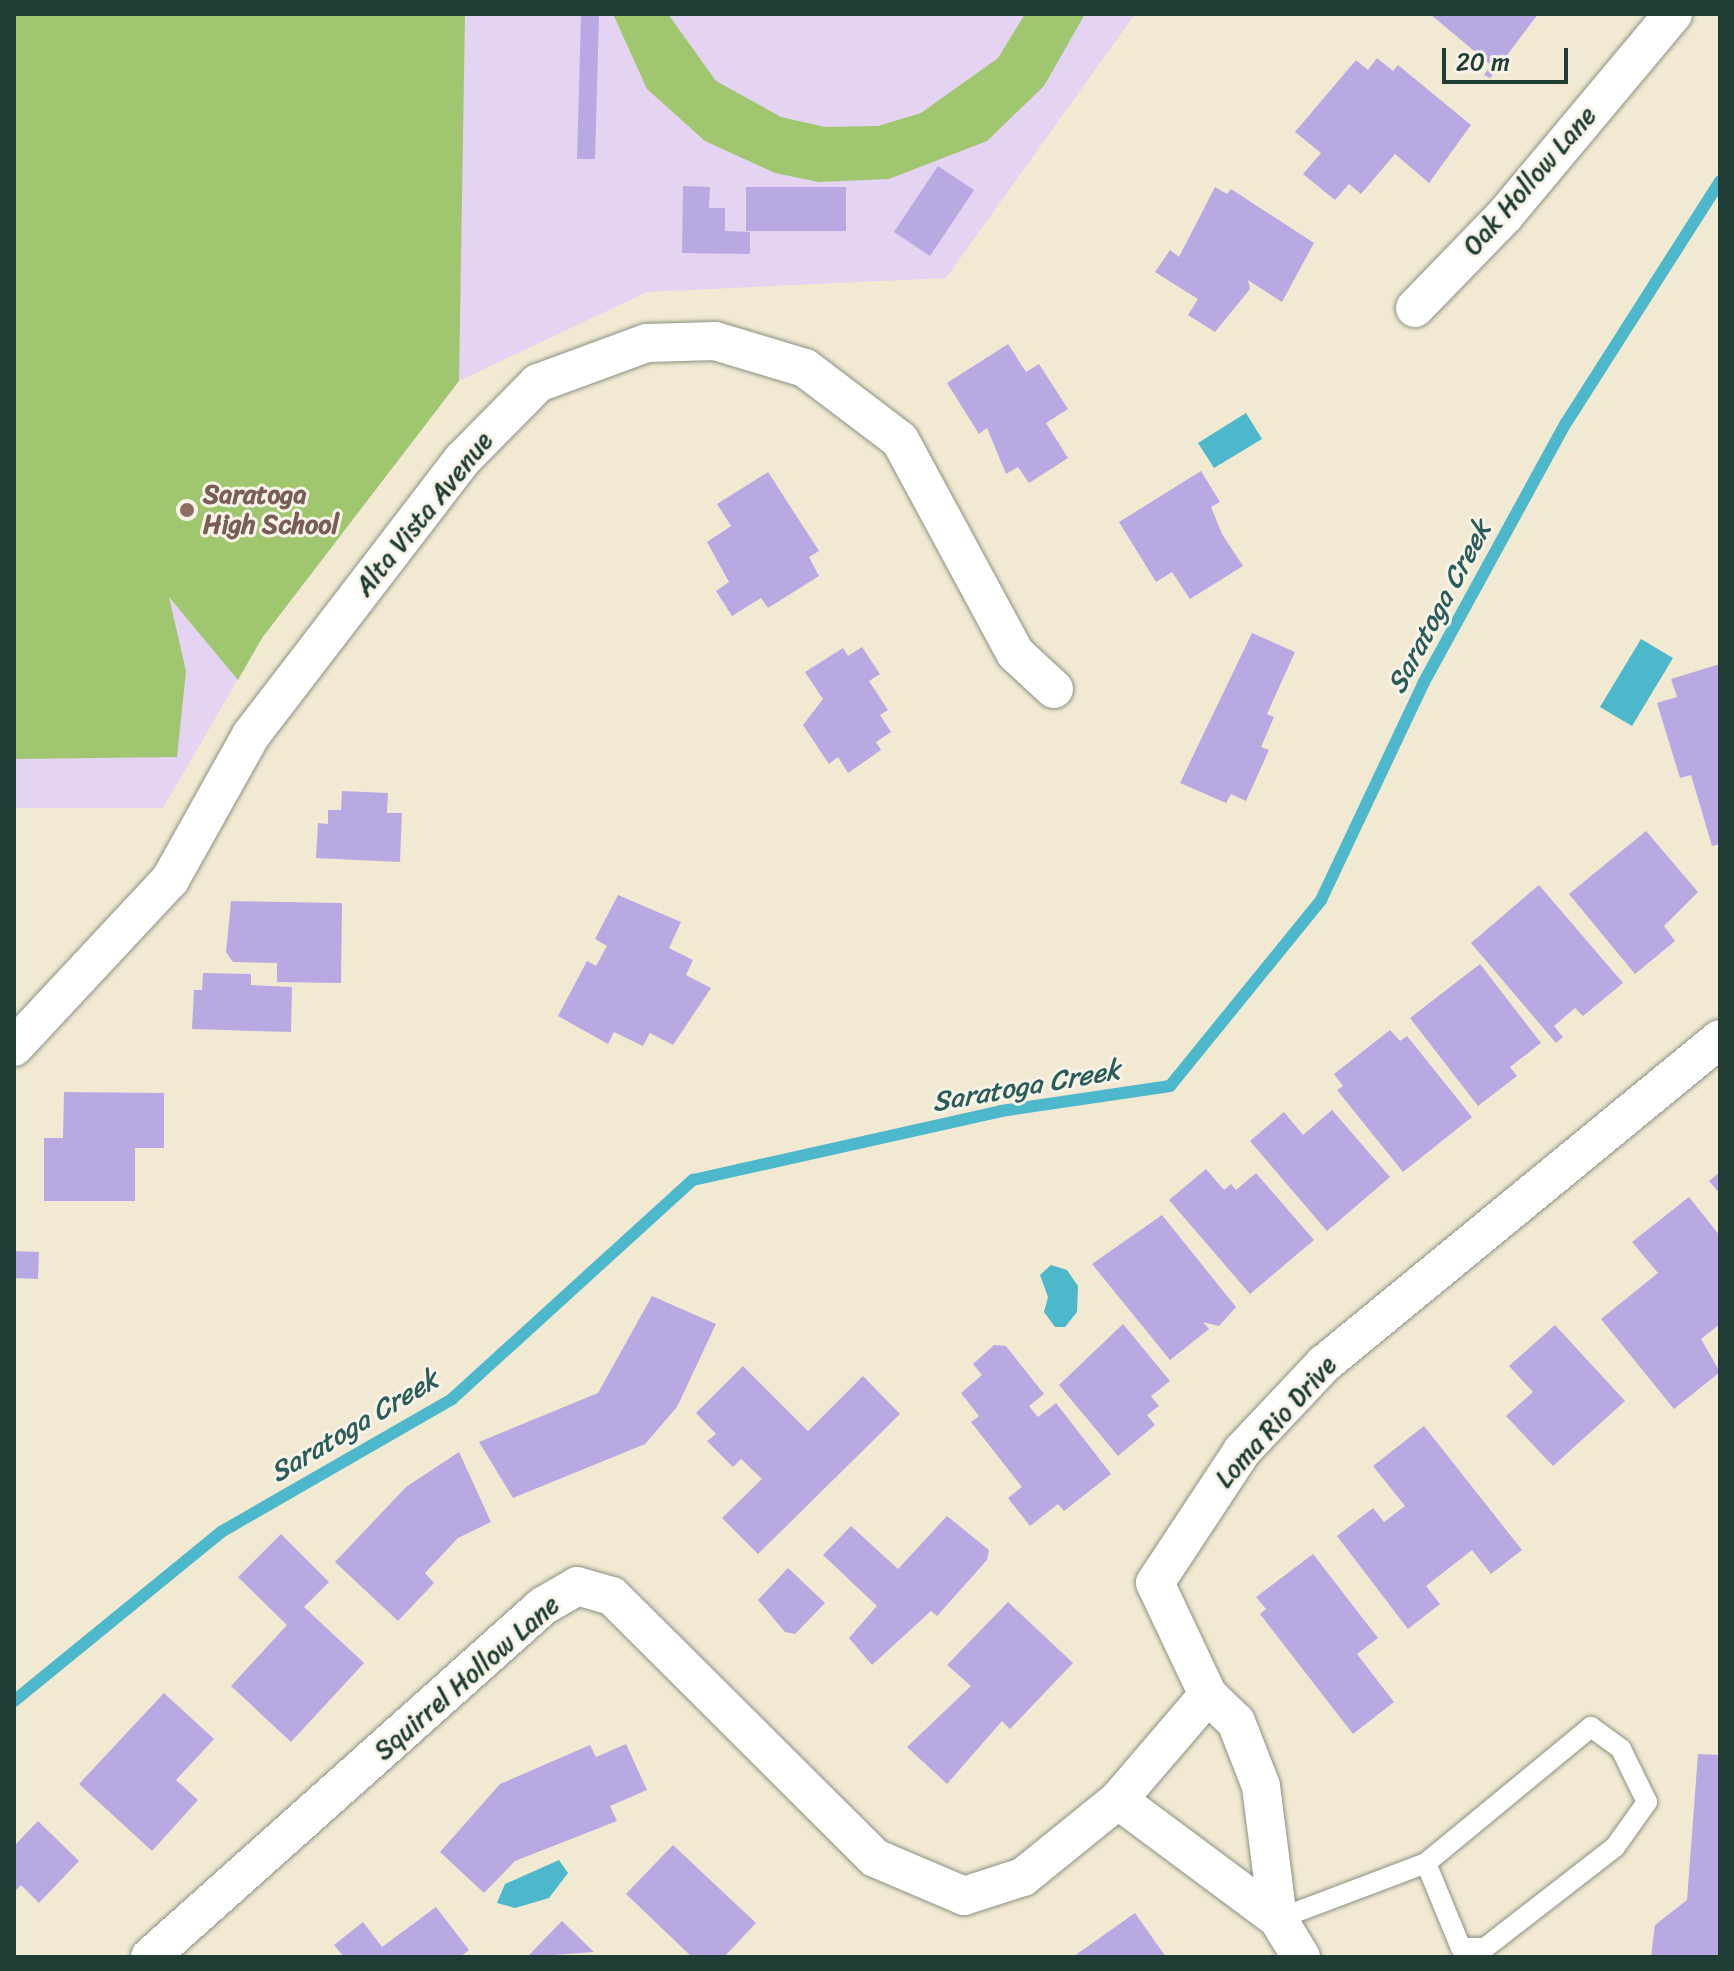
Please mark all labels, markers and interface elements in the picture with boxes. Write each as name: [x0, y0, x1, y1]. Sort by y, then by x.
scale bar: [1446, 32, 1572, 82]
text: 20 m: [1456, 41, 1510, 83]
street label: Oak Hollow Lane: [1457, 100, 1603, 262]
street label: Alta Vista Avenue: [348, 425, 500, 603]
place label: Saratoga High School: [203, 479, 339, 540]
marker: Saratoga High School: [178, 501, 196, 519]
water label: Saratoga Creek: [1379, 515, 1499, 699]
water label: Saratoga Creek: [929, 1053, 1123, 1119]
street label: Loma Rio Drive: [1209, 1350, 1343, 1494]
water label: Saratoga Creek: [263, 1362, 445, 1490]
street label: Squirrel Hollow Lane: [368, 1589, 566, 1767]

